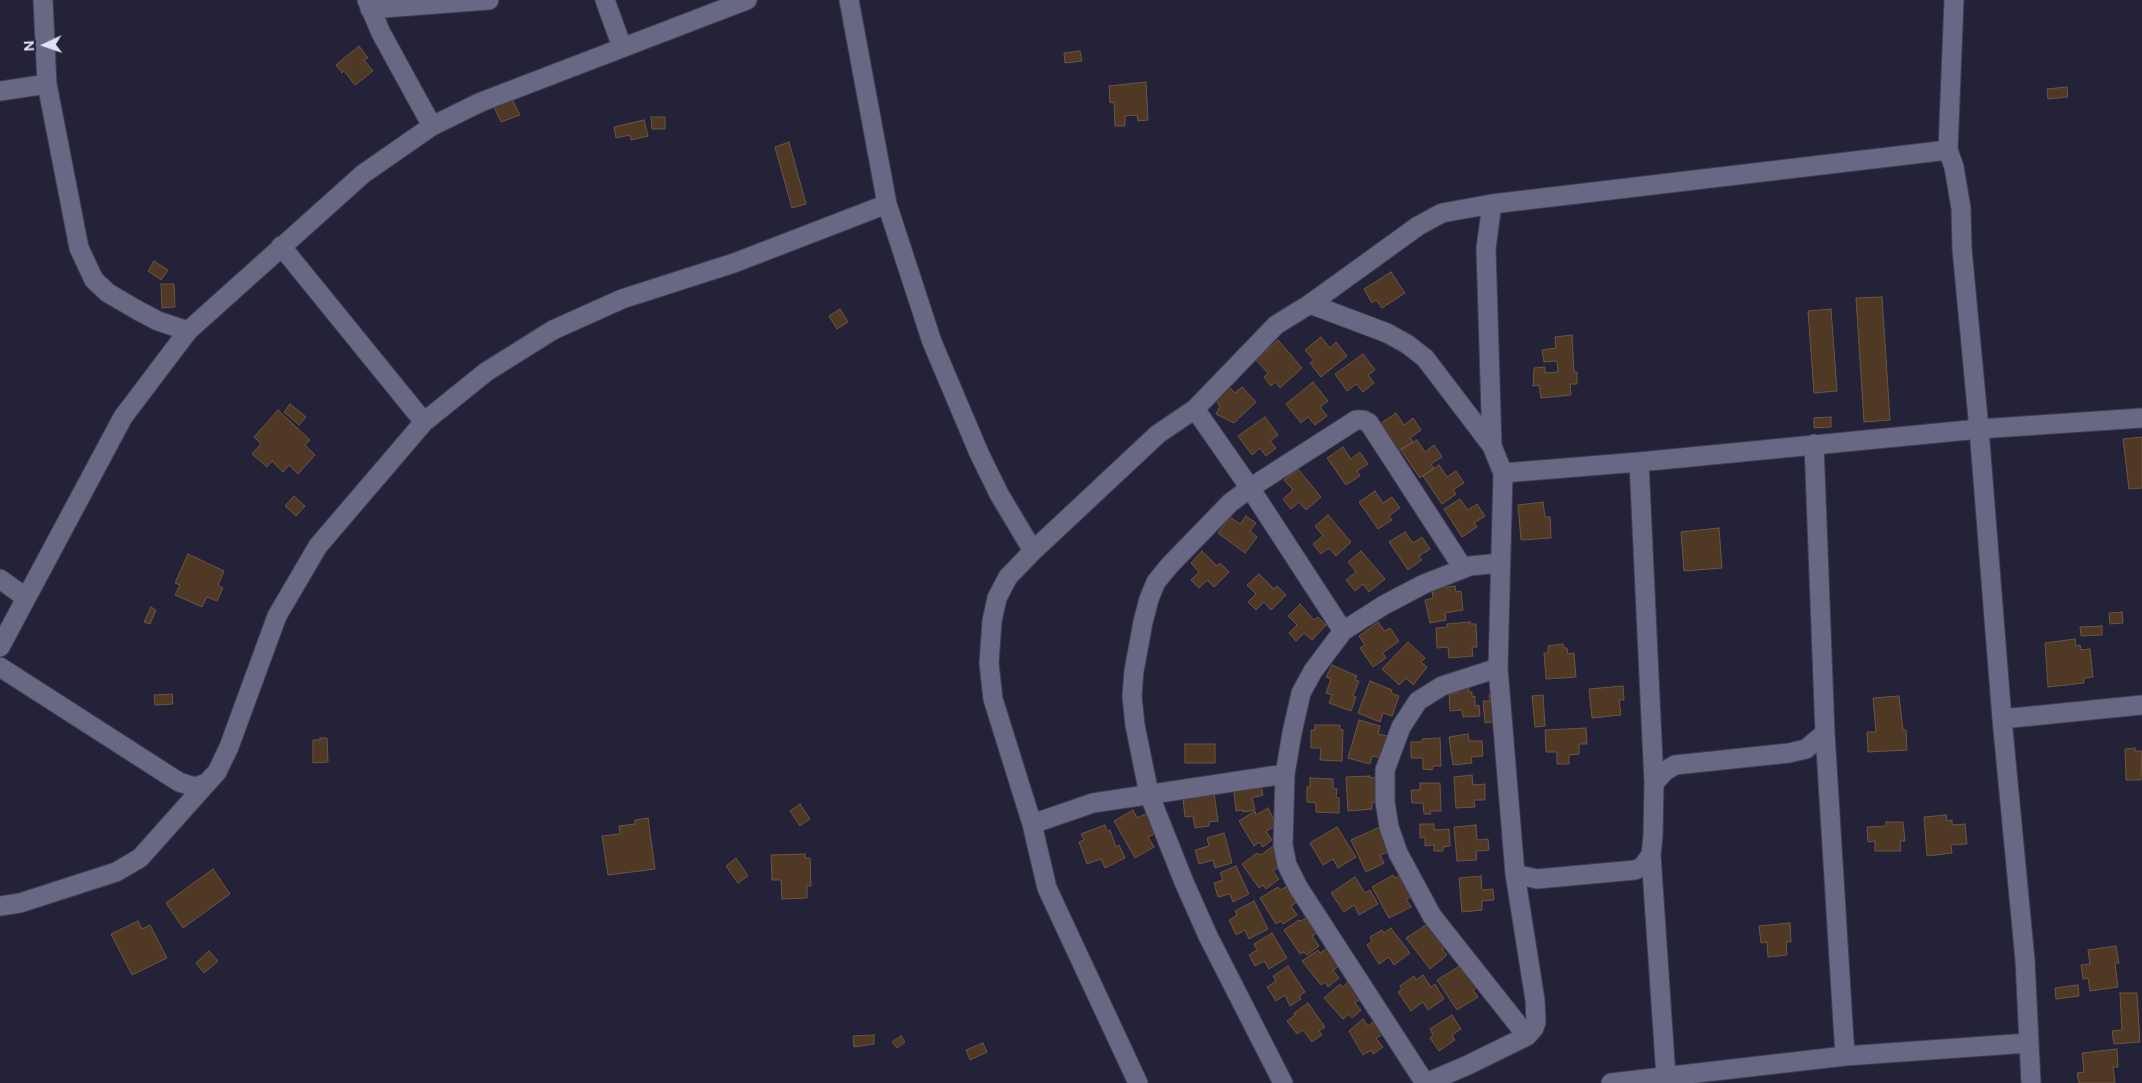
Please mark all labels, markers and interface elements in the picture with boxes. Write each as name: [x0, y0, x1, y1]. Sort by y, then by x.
north arrow: [20, 20, 70, 70]
text: N: [21, 40, 38, 52]

